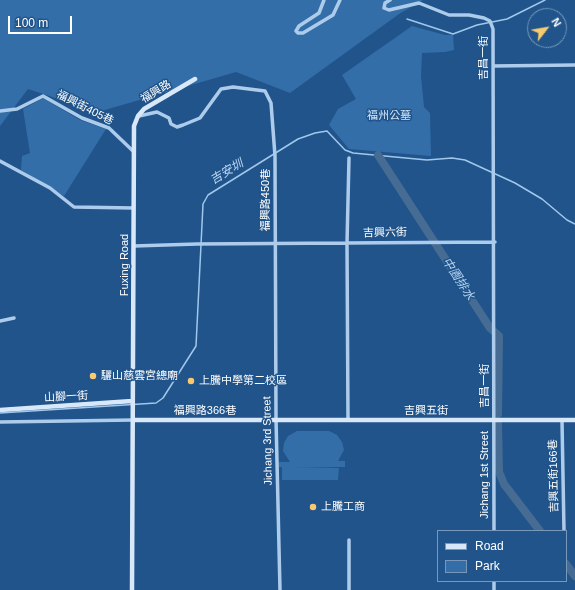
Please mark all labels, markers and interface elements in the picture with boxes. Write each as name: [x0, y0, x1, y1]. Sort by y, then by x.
scale bar: [10, 8, 74, 34]
north arrow: [527, 8, 567, 48]
text: 100 m: [15, 16, 48, 30]
text: N: [549, 16, 564, 29]
street label: 吉昌一街: [477, 36, 491, 80]
street label: 福興路: [138, 78, 174, 106]
street label: 福興街405巷: [54, 88, 116, 128]
park label: 福州公墓: [367, 109, 411, 123]
water label: 吉安圳: [208, 157, 246, 187]
street label: 福興路450巷: [259, 169, 273, 231]
street label: 吉興六街: [363, 226, 407, 240]
street label: Fuxing Road: [118, 234, 132, 296]
water label: 中園排水: [439, 255, 477, 303]
street label: 吉昌一街: [478, 364, 492, 408]
place label: 驪山慈雲宮總廟: [101, 369, 178, 383]
marker: 驪山慈雲宮總廟: [88, 371, 98, 381]
place label: 上騰中學第二校區: [199, 374, 287, 388]
marker: 上騰中學第二校區: [186, 376, 196, 386]
street label: 山腳一街: [44, 389, 88, 405]
street label: Jichang 3rd Street: [261, 396, 275, 486]
street label: 福興路366巷: [174, 404, 236, 418]
street label: 吉興五街: [404, 404, 448, 418]
street label: Jichang 1st Street: [478, 431, 492, 519]
street label: 吉興五街166巷: [547, 439, 561, 513]
place label: 上騰工商: [321, 500, 365, 514]
marker: 上騰工商: [308, 502, 318, 512]
legend: [437, 530, 567, 582]
text: Road: [475, 539, 504, 553]
text: Park: [475, 559, 500, 573]

